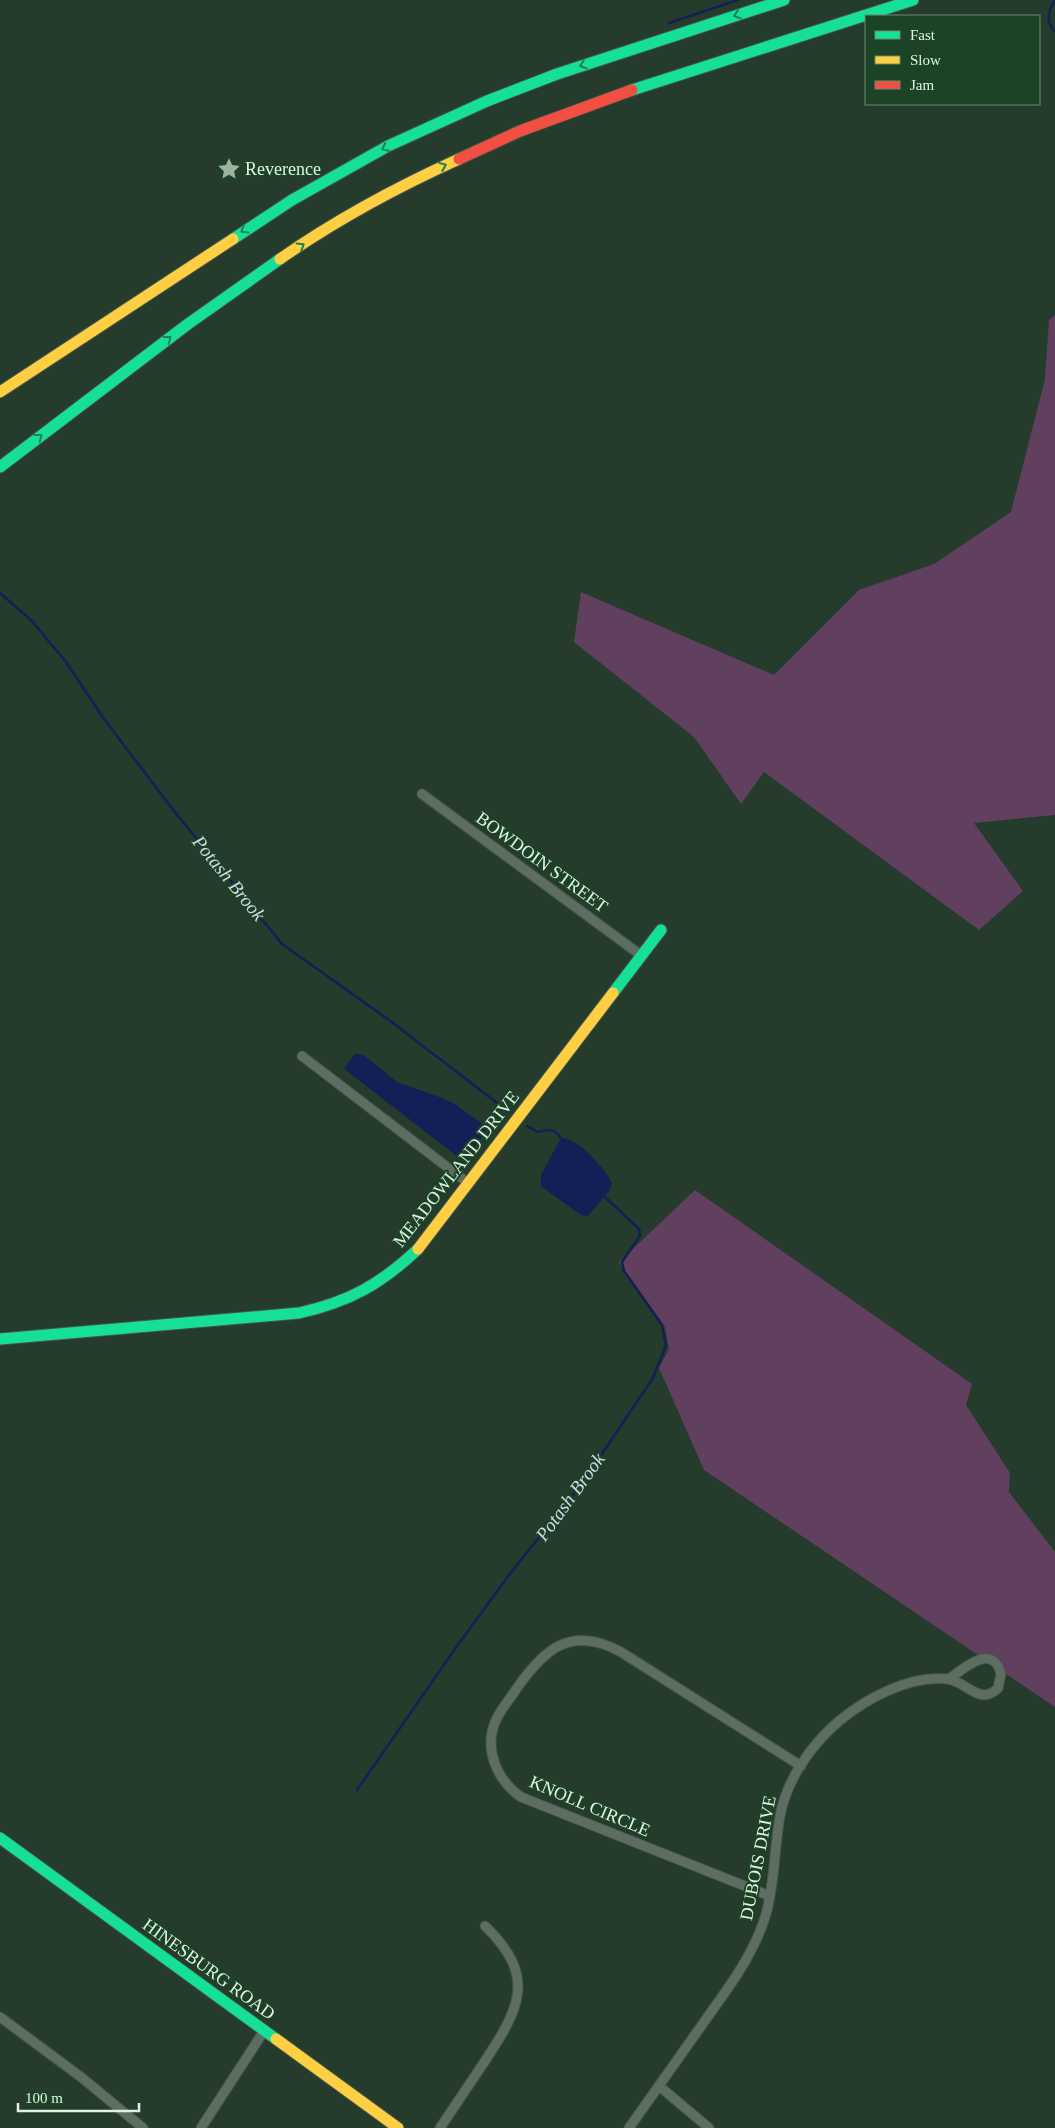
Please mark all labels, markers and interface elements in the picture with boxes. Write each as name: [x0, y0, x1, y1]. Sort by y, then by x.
one-way arrow: [734, 9, 742, 19]
legend: [865, 15, 1040, 105]
text: Fast: [910, 27, 936, 43]
text: Slow: [910, 52, 941, 68]
one-way arrow: [579, 59, 587, 69]
text: Jam: [910, 77, 934, 93]
one-way arrow: [381, 142, 390, 152]
place icon: Reverence: [216, 156, 242, 182]
place label: Reverence: [245, 159, 321, 179]
one-way arrow: [438, 162, 447, 173]
one-way arrow: [241, 224, 250, 233]
one-way arrow: [296, 242, 305, 252]
one-way arrow: [162, 336, 172, 345]
one-way arrow: [33, 435, 42, 443]
street label: BOWDOIN STREET: [472, 808, 612, 916]
water label: Potash Brook: [188, 830, 270, 925]
street label: MEADOWLAND DRIVE: [389, 1087, 523, 1251]
water label: Potash Brook: [531, 1449, 609, 1546]
street label: KNOLL CIRCLE: [527, 1772, 653, 1840]
street label: DUBOIS DRIVE: [736, 1794, 780, 1922]
street label: HINESBURG ROAD: [139, 1914, 279, 2024]
scale bar: [18, 2080, 139, 2112]
text: 100 m: [25, 2090, 63, 2106]

